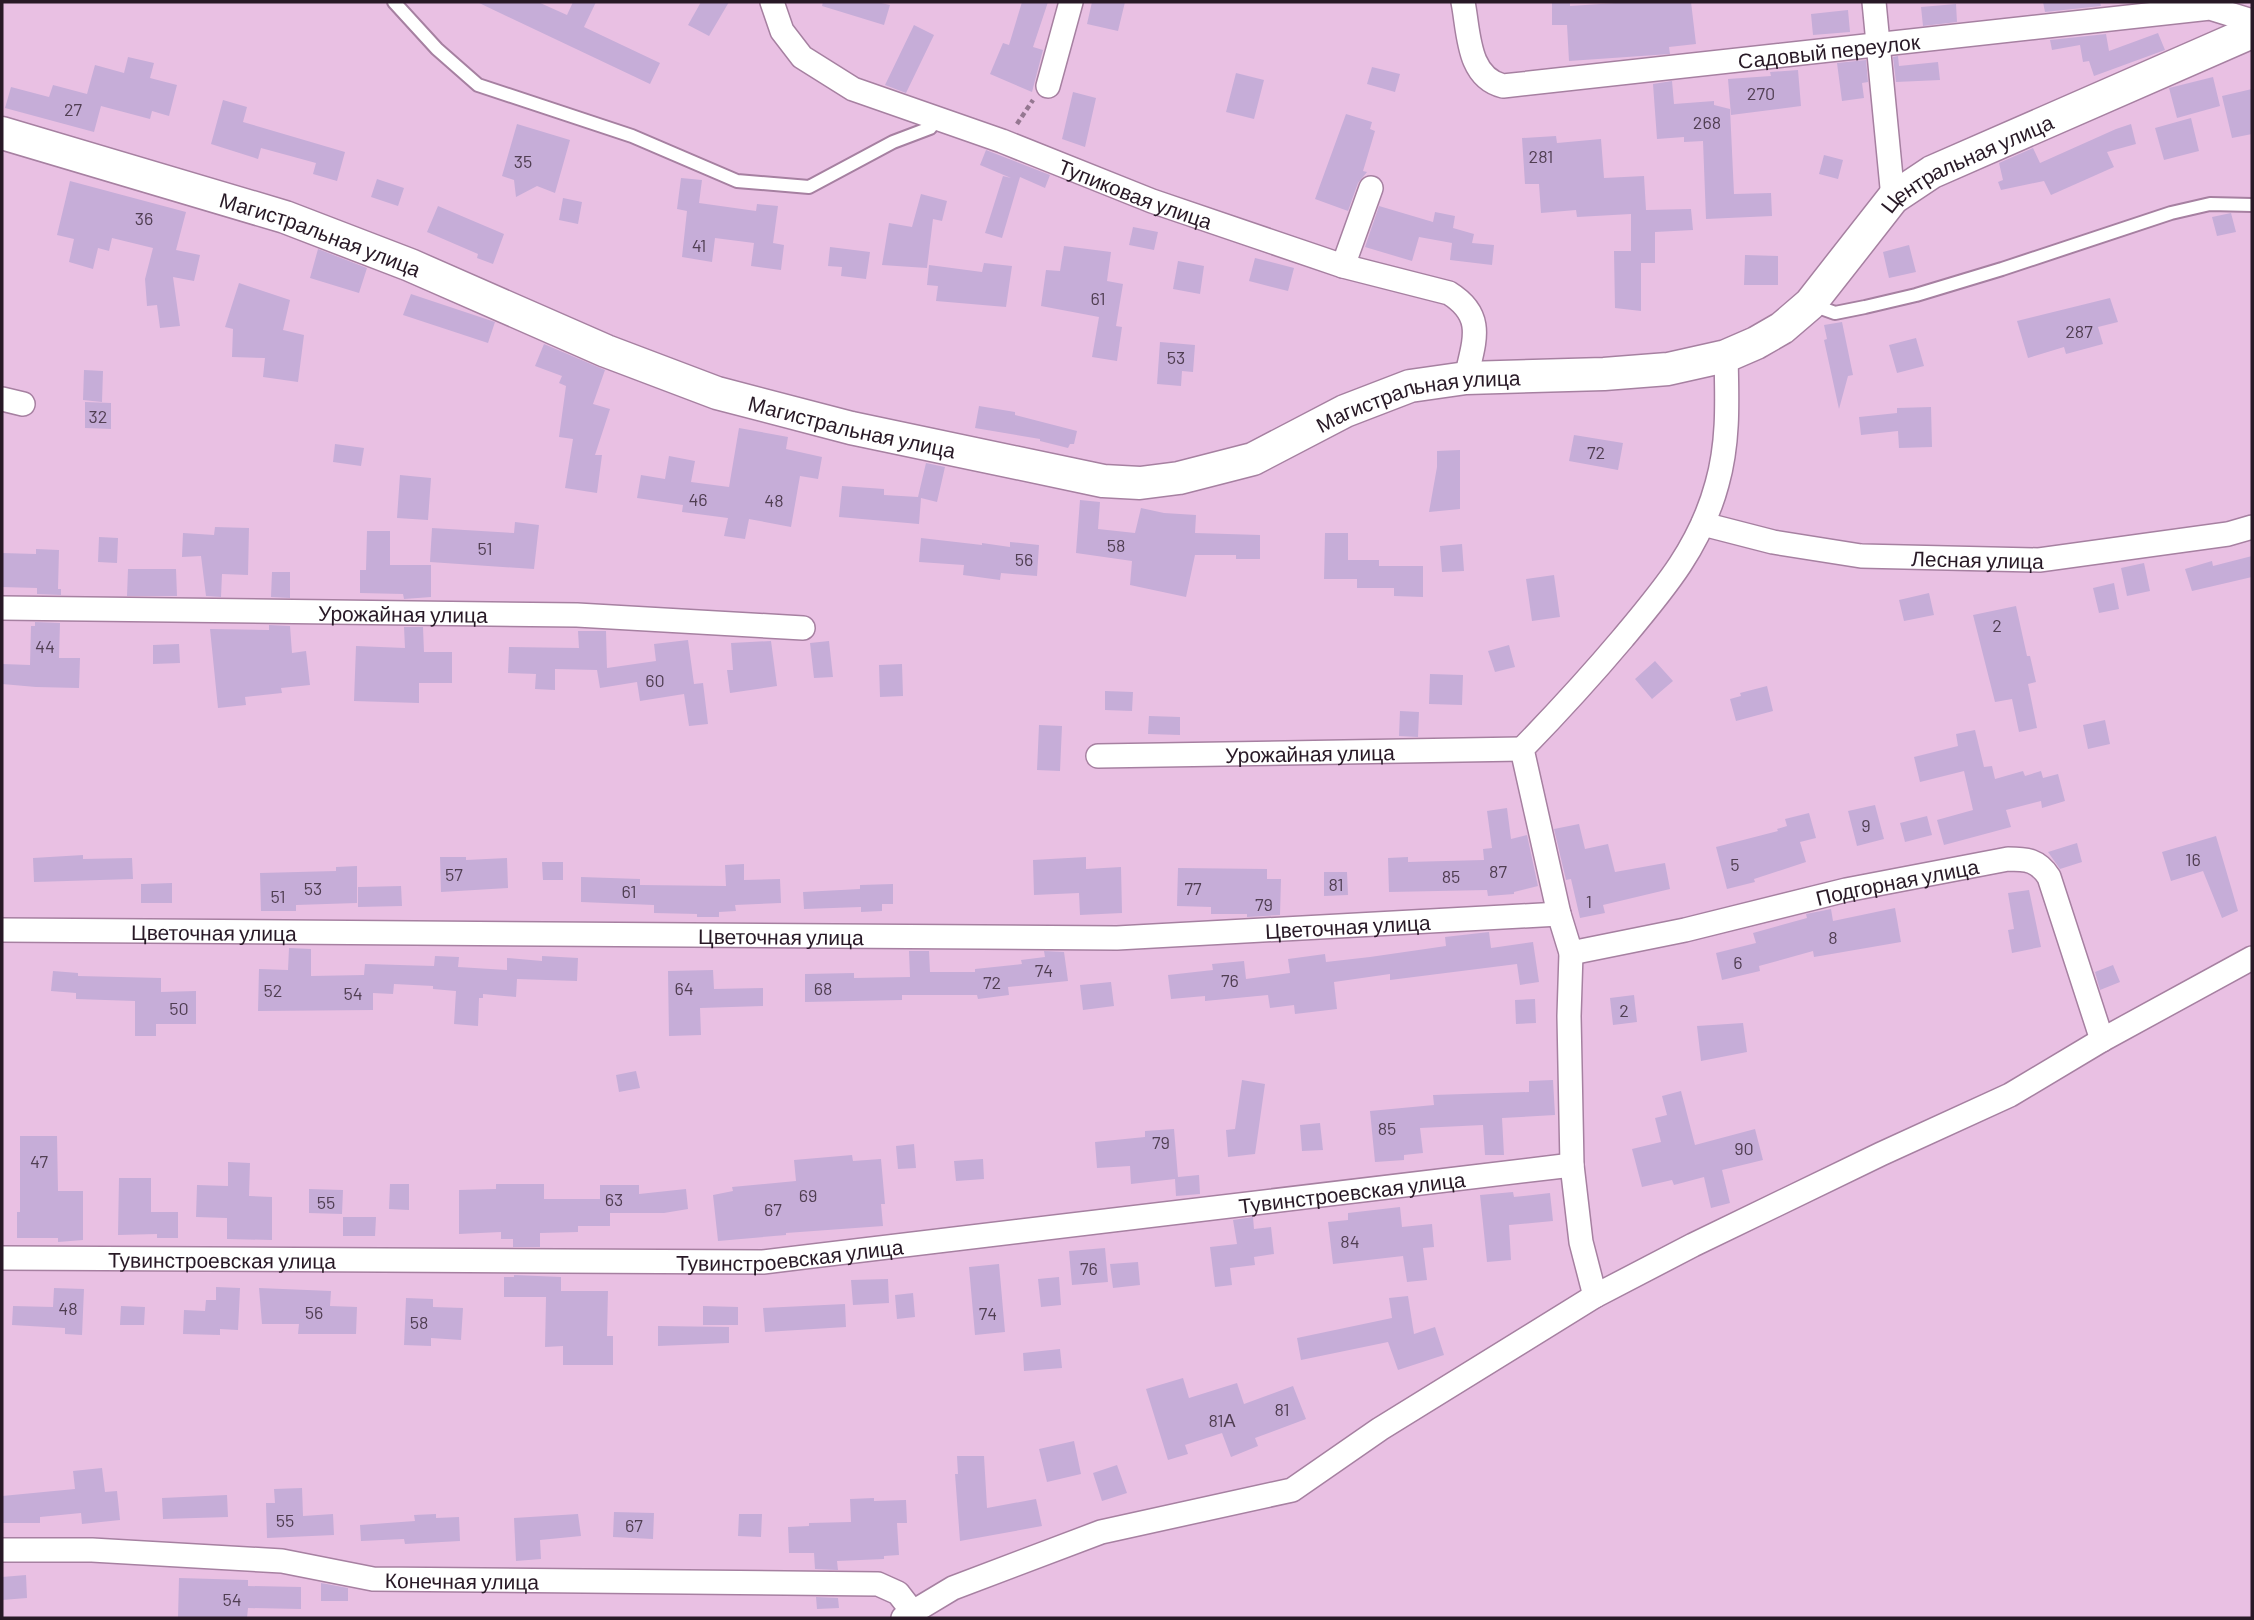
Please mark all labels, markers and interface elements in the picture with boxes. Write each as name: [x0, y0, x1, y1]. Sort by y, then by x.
street label: Садовый переулок: [1736, 28, 1922, 73]
house number: 270: [1747, 82, 1775, 104]
house number: 27: [64, 98, 83, 120]
street label: Центральная улица: [1874, 108, 2057, 217]
house number: 268: [1693, 111, 1721, 133]
house number: 281: [1529, 145, 1553, 167]
house number: 35: [514, 150, 532, 172]
street label: Тупиковая улица: [1055, 153, 1216, 233]
street label: Магистральная улица: [217, 186, 425, 281]
house number: 36: [135, 207, 153, 229]
house number: 41: [692, 234, 706, 256]
house number: 61: [1090, 287, 1106, 309]
house number: 287: [2065, 320, 2093, 342]
house number: 53: [1167, 346, 1185, 368]
street label: Магистральная улица: [1311, 364, 1521, 437]
street label: Магистральная улица: [746, 389, 958, 462]
house number: 32: [89, 405, 107, 427]
house number: 72: [1587, 441, 1605, 463]
house number: 46: [688, 488, 708, 510]
house number: 48: [764, 489, 784, 511]
house number: 58: [1107, 534, 1125, 556]
house number: 51: [477, 537, 493, 559]
street label: Лесная улица: [1911, 545, 2044, 573]
house number: 56: [1015, 548, 1033, 570]
street label: Урожайная улица: [318, 599, 488, 626]
house number: 2: [1992, 614, 2002, 636]
house number: 44: [35, 635, 55, 657]
house number: 60: [645, 669, 665, 691]
street label: Урожайная улица: [1225, 739, 1395, 766]
house number: 9: [1861, 814, 1871, 836]
house number: 16: [2185, 848, 2201, 870]
street label: Подгорная улица: [1813, 852, 1981, 910]
house number: 5: [1730, 853, 1740, 875]
house number: 87: [1489, 860, 1507, 882]
house number: 57: [445, 863, 463, 885]
house number: 85: [1442, 865, 1460, 887]
house number: 81: [1328, 873, 1344, 895]
house number: 53: [304, 877, 322, 899]
house number: 77: [1184, 877, 1202, 899]
house number: 61: [621, 880, 637, 902]
house number: 51: [270, 885, 286, 907]
house number: 1: [1586, 890, 1592, 912]
house number: 79: [1255, 893, 1273, 915]
street label: Цветочная улица: [1264, 908, 1431, 942]
street label: Цветочная улица: [131, 918, 297, 945]
street label: Цветочная улица: [698, 922, 864, 949]
house number: 8: [1828, 926, 1838, 948]
house number: 6: [1733, 951, 1743, 973]
house number: 74: [1035, 959, 1053, 981]
house number: 76: [1221, 969, 1239, 991]
house number: 72: [983, 971, 1001, 993]
house number: 64: [674, 977, 694, 999]
house number: 68: [814, 977, 832, 999]
house number: 52: [264, 979, 282, 1001]
house number: 54: [343, 982, 363, 1004]
house number: 50: [169, 997, 189, 1019]
house number: 2: [1619, 999, 1629, 1021]
house number: 85: [1378, 1117, 1396, 1139]
house number: 79: [1152, 1131, 1170, 1153]
house number: 90: [1734, 1137, 1754, 1159]
house number: 47: [30, 1150, 48, 1172]
street label: Тувинстроевская улица: [1237, 1165, 1467, 1217]
house number: 69: [799, 1184, 817, 1206]
house number: 63: [605, 1188, 623, 1210]
house number: 55: [317, 1191, 335, 1213]
house number: 67: [764, 1198, 782, 1220]
house number: 84: [1340, 1230, 1360, 1252]
street label: Тувинстроевская улица: [676, 1233, 905, 1275]
street label: Тувинстроевская улица: [108, 1246, 336, 1272]
house number: 76: [1080, 1257, 1098, 1279]
house number: 48: [58, 1297, 78, 1319]
house number: 56: [305, 1301, 323, 1323]
house number: 74: [979, 1302, 997, 1324]
house number: 58: [410, 1311, 428, 1333]
house number: 81: [1274, 1398, 1290, 1420]
house number: 81А: [1208, 1409, 1236, 1431]
house number: 55: [276, 1509, 294, 1531]
house number: 67: [625, 1514, 643, 1536]
street label: Конечная улица: [385, 1567, 539, 1593]
house number: 54: [222, 1588, 242, 1610]

